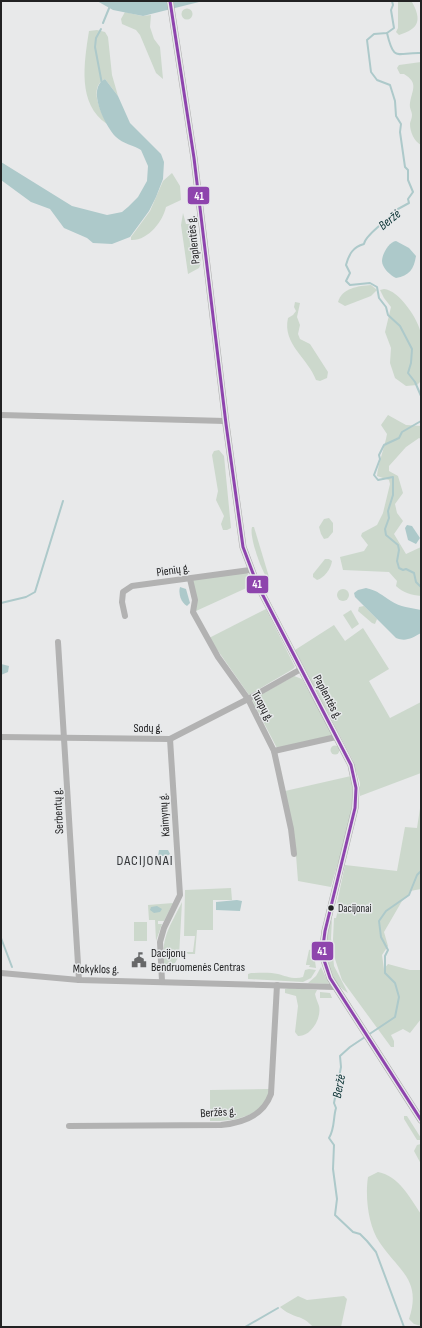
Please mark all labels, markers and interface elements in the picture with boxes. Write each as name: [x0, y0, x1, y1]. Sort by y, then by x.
line badge: 41: [187, 186, 210, 205]
text: 41: [194, 190, 204, 203]
water label: Beržė: [375, 206, 404, 234]
street label: Paplentės g.: [184, 215, 203, 265]
street label: Pienių g.: [155, 561, 191, 580]
line badge: 41: [246, 575, 269, 594]
text: 41: [252, 578, 262, 591]
street label: Paplentės g.: [310, 672, 346, 722]
street label: Tuopų g.: [248, 688, 277, 724]
street label: Sodų g.: [133, 721, 163, 736]
street label: Serbentų g.: [50, 788, 67, 834]
street label: Kaimynų g.: [155, 793, 174, 837]
district label: DACIJONAI: [117, 852, 173, 869]
place label: Dacijonai: [338, 902, 372, 915]
marker: Dacijonai: [326, 903, 336, 913]
line badge: 41: [311, 941, 334, 961]
text: 41: [317, 945, 327, 958]
place label: Dacijonų Bendruomenės Centras: [151, 946, 245, 975]
public building icon: Dacijonų Bendruomenės Centras: [130, 951, 148, 969]
street label: Mokyklos g.: [73, 962, 119, 977]
water label: Beržė: [329, 1073, 349, 1099]
street label: Beržės g.: [200, 1104, 236, 1121]

